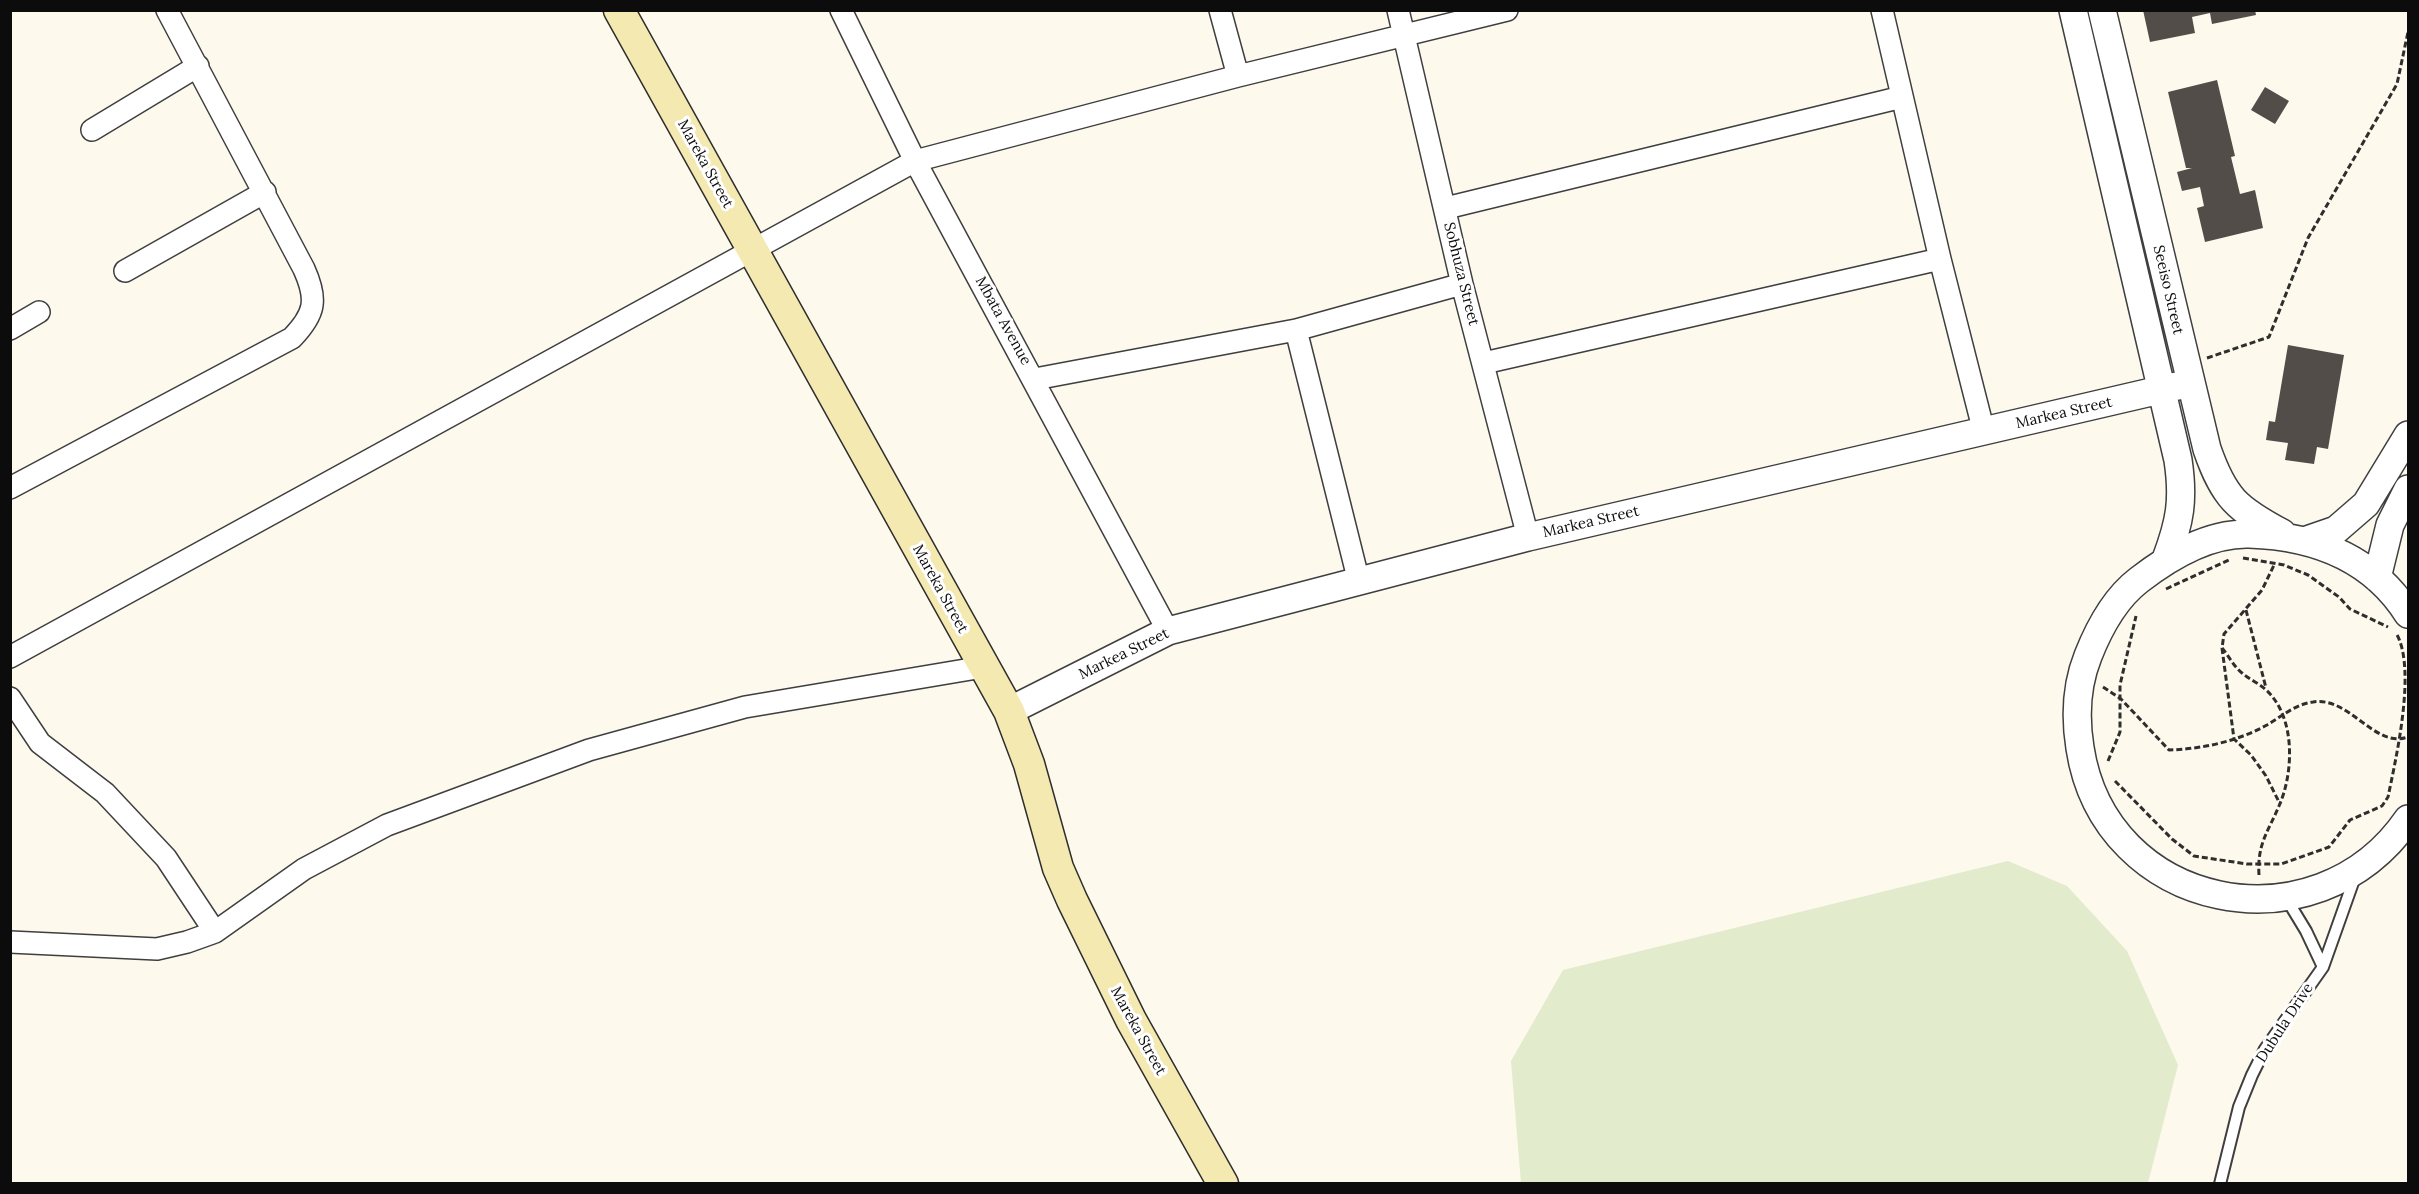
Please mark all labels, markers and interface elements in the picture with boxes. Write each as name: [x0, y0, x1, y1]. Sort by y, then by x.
street label: Mareka Street: [673, 117, 737, 211]
street label: Sobhuza Street: [1439, 220, 1483, 328]
street label: Seeiso Street: [2149, 244, 2187, 336]
street label: Mbata Avenue: [971, 274, 1035, 368]
street label: Markea Street: [2014, 393, 2114, 433]
street label: Markea Street: [1541, 502, 1641, 542]
street label: Mareka Street: [908, 542, 972, 636]
street label: Markea Street: [1076, 624, 1172, 684]
street label: Dubula Drive: [2253, 980, 2317, 1066]
street label: Mareka Street: [1106, 984, 1170, 1078]

